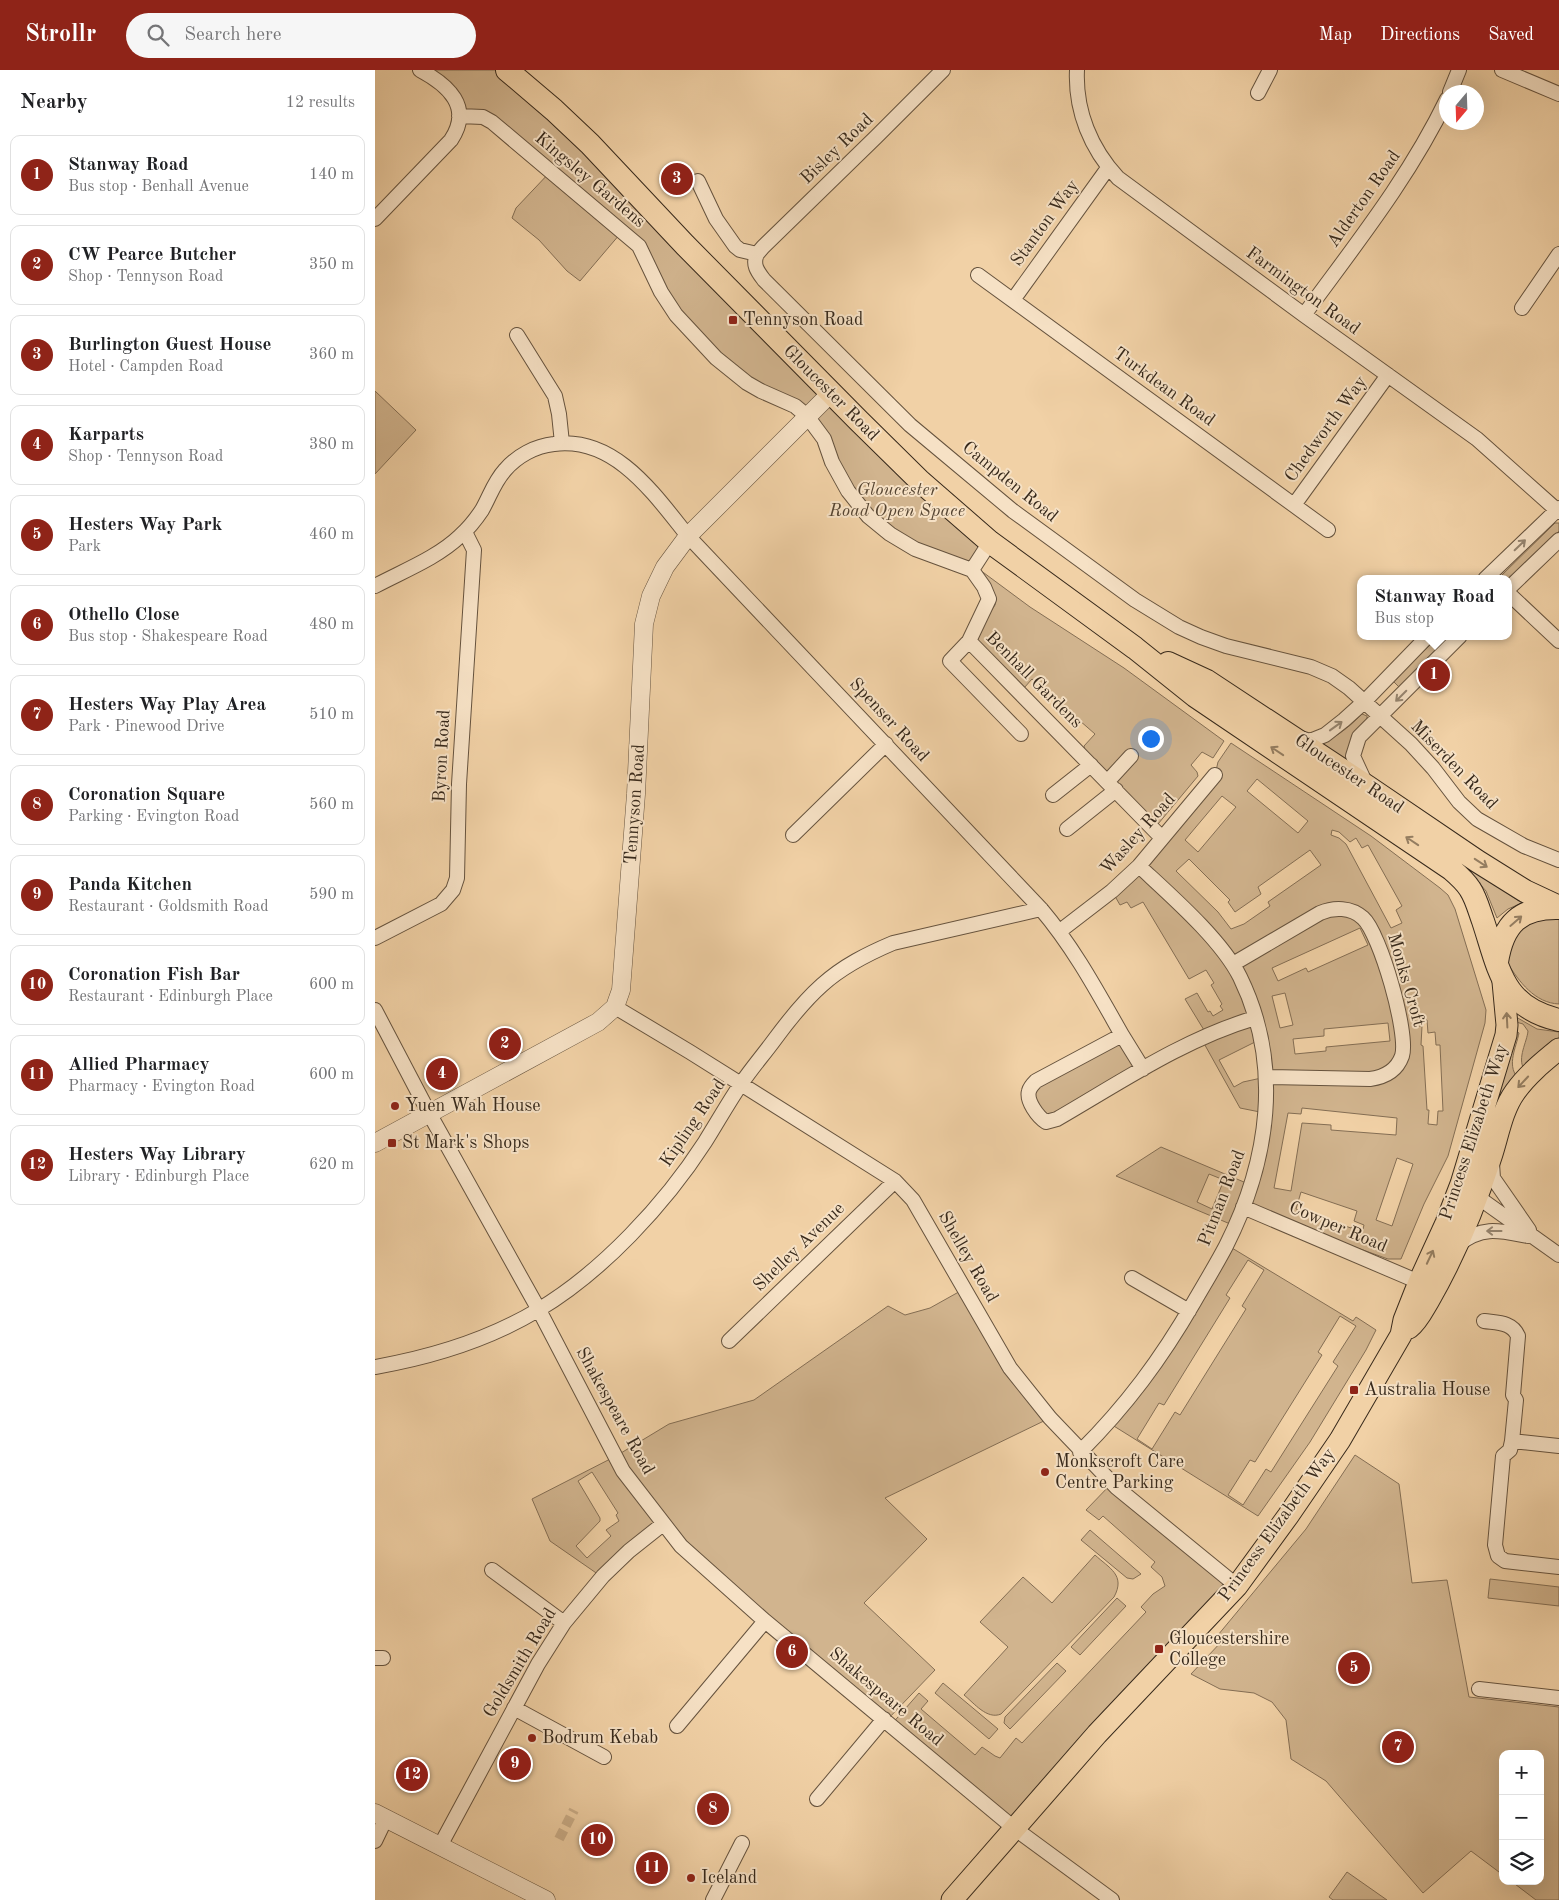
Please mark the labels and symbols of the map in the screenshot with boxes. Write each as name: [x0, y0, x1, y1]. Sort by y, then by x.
north arrow: [1439, 85, 1484, 130]
street label: Bisley Road: [797, 110, 877, 188]
street label: Kingsley Gardens: [531, 129, 649, 231]
street label: Alderton Road: [1324, 147, 1404, 251]
pin: 3: [661, 160, 693, 198]
street label: Stanton Way: [1008, 176, 1083, 270]
street label: Farmington Road: [1243, 244, 1363, 338]
place label: Tennyson Road: [743, 311, 864, 329]
marker: Tennyson Road: [727, 314, 739, 326]
street label: Gloucester Road: [780, 342, 882, 444]
street label: Turkdean Road: [1110, 344, 1218, 430]
street label: Chedworth Way: [1282, 372, 1371, 485]
street label: Campden Road: [959, 438, 1061, 526]
park label: Gloucester Road Open Space: [828, 481, 965, 520]
one-way arrow: [1514, 539, 1527, 551]
street label: Benhall Gardens: [982, 628, 1086, 732]
pin: 1: [1418, 656, 1450, 694]
street label: Spenser Road: [846, 675, 932, 765]
one-way arrow: [1395, 689, 1407, 702]
street label: Byron Road: [431, 709, 453, 803]
street label: Miserden Road: [1407, 717, 1501, 813]
one-way arrow: [1328, 721, 1342, 732]
your location: [1138, 726, 1164, 752]
street label: Gloucester Road: [1291, 731, 1407, 817]
street label: Tennyson Road: [622, 743, 648, 865]
one-way arrow: [1270, 745, 1284, 755]
street label: Wasley Road: [1097, 790, 1179, 878]
one-way arrow: [1405, 836, 1419, 846]
one-way arrow: [1473, 858, 1487, 868]
one-way arrow: [1509, 915, 1522, 926]
street label: Monks Croft: [1384, 931, 1428, 1029]
one-way arrow: [1502, 1012, 1511, 1028]
pin: 2: [489, 1025, 521, 1063]
street label: Princess Elizabeth Way: [1437, 1041, 1511, 1223]
pin: 4: [426, 1055, 458, 1093]
street label: Kipling Road: [657, 1076, 729, 1170]
one-way arrow: [1517, 1076, 1529, 1089]
place label: Yuen Wah House: [405, 1097, 541, 1115]
marker: Yuen Wah House: [389, 1100, 401, 1112]
place label: St Mark's Shops: [402, 1134, 530, 1152]
marker: St Mark's Shops: [386, 1137, 398, 1149]
street label: Pitman Road: [1195, 1147, 1249, 1249]
street label: Cowper Road: [1286, 1198, 1390, 1256]
street label: Shelley Avenue: [750, 1199, 848, 1295]
street label: Shelley Road: [935, 1208, 1001, 1306]
one-way arrow: [1486, 1226, 1502, 1236]
one-way arrow: [1426, 1250, 1436, 1265]
street label: Shakespeare Road: [573, 1344, 657, 1478]
place label: Australia House: [1364, 1381, 1490, 1399]
marker: Australia House: [1348, 1384, 1360, 1396]
street label: Princess Elizabeth Way: [1215, 1445, 1339, 1605]
place label: Monkscroft Care Centre Parking: [1055, 1453, 1184, 1492]
marker: Monkscroft Care Centre Parking: [1039, 1466, 1051, 1478]
street label: Goldsmith Road: [480, 1605, 560, 1721]
place label: Gloucestershire College: [1169, 1630, 1289, 1669]
pin: 6: [776, 1633, 808, 1671]
marker: Gloucestershire College: [1153, 1643, 1165, 1655]
street label: Shakespeare Road: [826, 1644, 946, 1750]
pin: 5: [1338, 1649, 1370, 1687]
pin: 7: [1382, 1728, 1414, 1766]
place label: Bodrum Kebab: [542, 1729, 658, 1747]
marker: Bodrum Kebab: [526, 1732, 538, 1744]
pin: 9: [499, 1745, 531, 1783]
pin: 12: [396, 1756, 428, 1794]
pin: 8: [697, 1790, 729, 1828]
pin: 10: [581, 1821, 613, 1859]
pin: 11: [636, 1849, 668, 1887]
place label: Iceland: [701, 1869, 757, 1887]
marker: Iceland: [685, 1872, 697, 1884]

